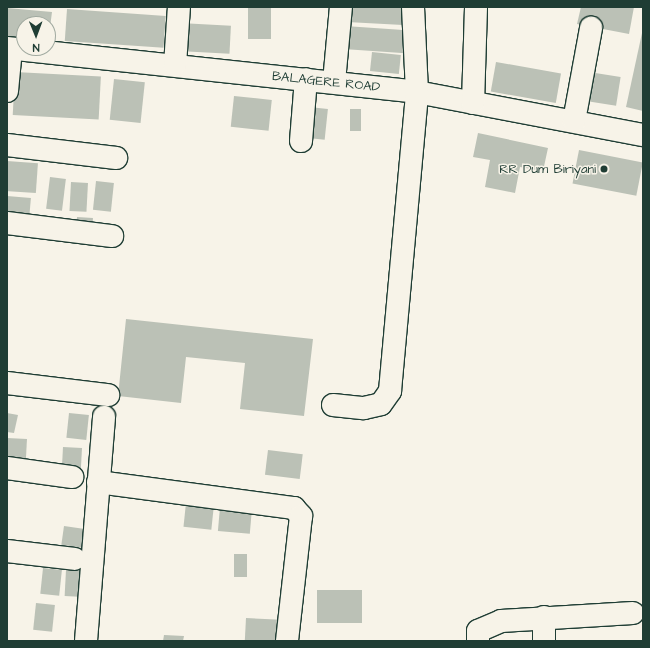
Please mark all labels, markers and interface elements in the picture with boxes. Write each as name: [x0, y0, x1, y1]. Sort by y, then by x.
north arrow: [16, 16, 56, 56]
text: N: [33, 40, 40, 55]
street label: BALAGERE ROAD: [271, 69, 381, 95]
place label: RR Dum Biriyani: [499, 161, 596, 177]
marker: RR Dum Biriyani: [599, 164, 609, 174]

